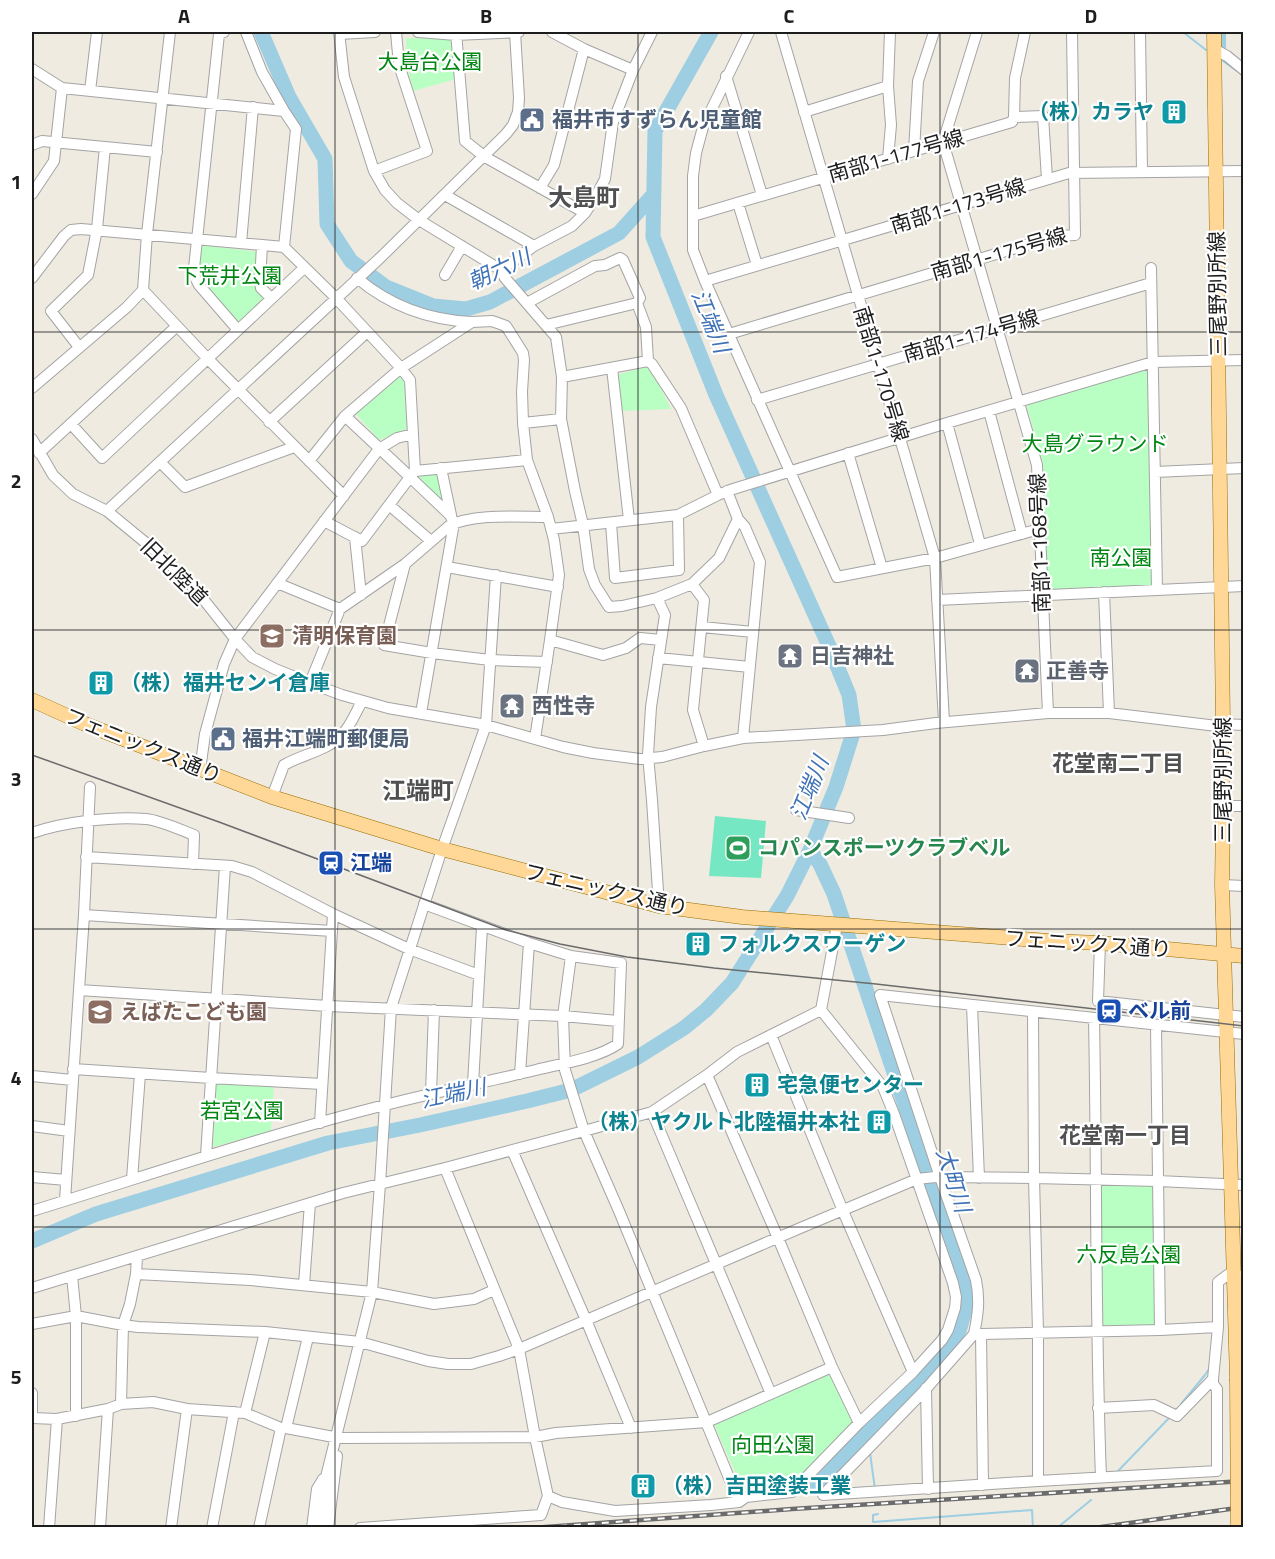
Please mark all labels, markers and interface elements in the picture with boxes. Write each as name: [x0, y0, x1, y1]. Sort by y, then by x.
text: A: [178, 0, 190, 31]
text: B: [480, 0, 492, 31]
text: C: [784, 0, 795, 31]
text: D: [1085, 0, 1097, 31]
park label: 大島台公園: [378, 45, 483, 77]
place label: （株）カラヤ: [1028, 95, 1154, 127]
building icon: （株）カラヤ: [1159, 97, 1189, 127]
place label: 福井市すずらん児童館: [552, 103, 762, 135]
public building icon: 福井市すずらん児童館: [517, 105, 547, 135]
street label: 南部1-177号線: [824, 120, 968, 190]
text: 1: [10, 166, 22, 197]
street label: 南部1-173号線: [886, 169, 1029, 241]
district label: 大島町: [548, 179, 620, 215]
street label: 南部1-175号線: [927, 218, 1071, 288]
street label: 三尾野別所線: [1200, 231, 1234, 357]
water label: 朝六川: [462, 239, 538, 298]
park label: 下荒井公園: [178, 259, 283, 291]
water label: 江端川: [683, 284, 740, 360]
street label: 南部1-174号線: [899, 300, 1043, 370]
street label: 南部1-170号線: [846, 302, 918, 445]
park label: 大島グラウンド: [1022, 427, 1169, 459]
text: 2: [10, 465, 22, 496]
street label: 南部1-168号線: [1021, 472, 1057, 614]
street label: 旧北陸道: [134, 530, 216, 612]
park label: 南公園: [1090, 541, 1153, 573]
place label: 清明保育園: [292, 619, 397, 651]
school or university icon: 清明保育園: [257, 621, 287, 651]
place label: 日吉神社: [810, 639, 894, 671]
temple icon: 日吉神社: [775, 641, 805, 671]
place label: 正善寺: [1046, 654, 1109, 686]
temple icon: 正善寺: [1012, 656, 1042, 686]
place label: （株）福井センイ倉庫: [120, 666, 330, 698]
building icon: （株）福井センイ倉庫: [86, 668, 116, 698]
place label: 西性寺: [532, 689, 595, 721]
temple icon: 西性寺: [497, 691, 527, 721]
street label: フェニックス通り: [60, 699, 227, 791]
street label: 三尾野別所線: [1206, 717, 1238, 843]
place label: 福井江端町郵便局: [242, 722, 410, 754]
public building icon: 福井江端町郵便局: [208, 724, 238, 754]
district label: 花堂南二丁目: [1052, 746, 1184, 780]
water label: 江端川: [781, 749, 838, 825]
text: 3: [10, 763, 22, 794]
district label: 江端町: [382, 772, 454, 808]
place label: コパンスポーツクラブベル: [758, 831, 1010, 863]
sports icon: コパンスポーツクラブベル: [723, 833, 753, 863]
place label: 江端: [350, 846, 392, 878]
station icon: 江端: [316, 848, 346, 878]
street label: フェニックス通り: [521, 855, 691, 923]
street label: フェニックス通り: [1003, 921, 1173, 965]
place label: フォルクスワーゲン: [718, 927, 906, 959]
building icon: フォルクスワーゲン: [683, 929, 713, 959]
place label: ベル前: [1128, 994, 1191, 1026]
place label: えばたこども園: [120, 995, 267, 1027]
station icon: ベル前: [1094, 996, 1124, 1026]
school or university icon: えばたこども園: [85, 997, 115, 1027]
text: 4: [10, 1062, 22, 1093]
place label: 宅急便センター: [777, 1068, 924, 1100]
water label: 江端川: [417, 1069, 491, 1116]
building icon: 宅急便センター: [742, 1070, 772, 1100]
park label: 若宮公園: [200, 1094, 284, 1126]
place label: （株）ヤクルト北陸福井本社: [588, 1105, 860, 1137]
building icon: （株）ヤクルト北陸福井本社: [864, 1107, 894, 1137]
district label: 花堂南一丁目: [1059, 1118, 1191, 1152]
water label: 大町川: [928, 1143, 981, 1219]
park label: 六反島公園: [1077, 1238, 1182, 1270]
text: 5: [10, 1361, 22, 1392]
park label: 向田公園: [731, 1428, 815, 1460]
place label: （株）吉田塗装工業: [662, 1469, 851, 1501]
building icon: （株）吉田塗装工業: [628, 1471, 658, 1501]

